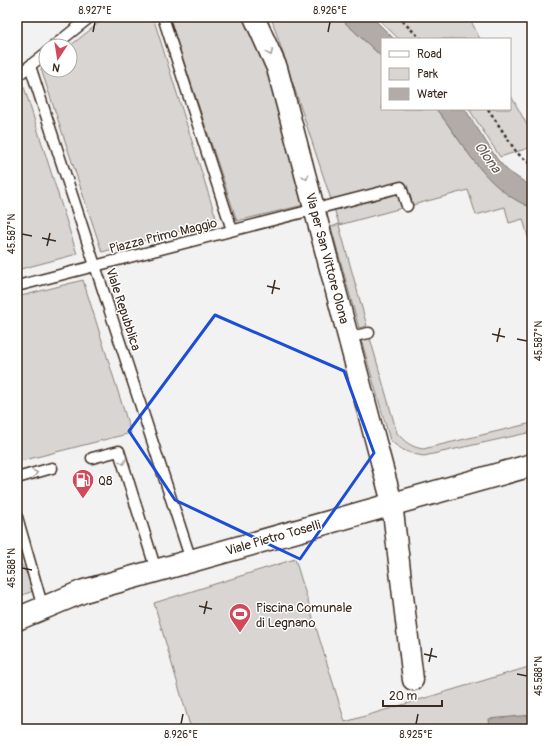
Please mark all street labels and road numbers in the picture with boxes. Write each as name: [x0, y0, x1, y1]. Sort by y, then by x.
street label: Via per San Vittore Olona: [302, 191, 352, 326]
street label: Piazza Primo Maggio: [108, 215, 219, 257]
street label: Viale Repubblica: [102, 266, 144, 353]
street label: Viale Pietro Toselli: [224, 517, 323, 559]

